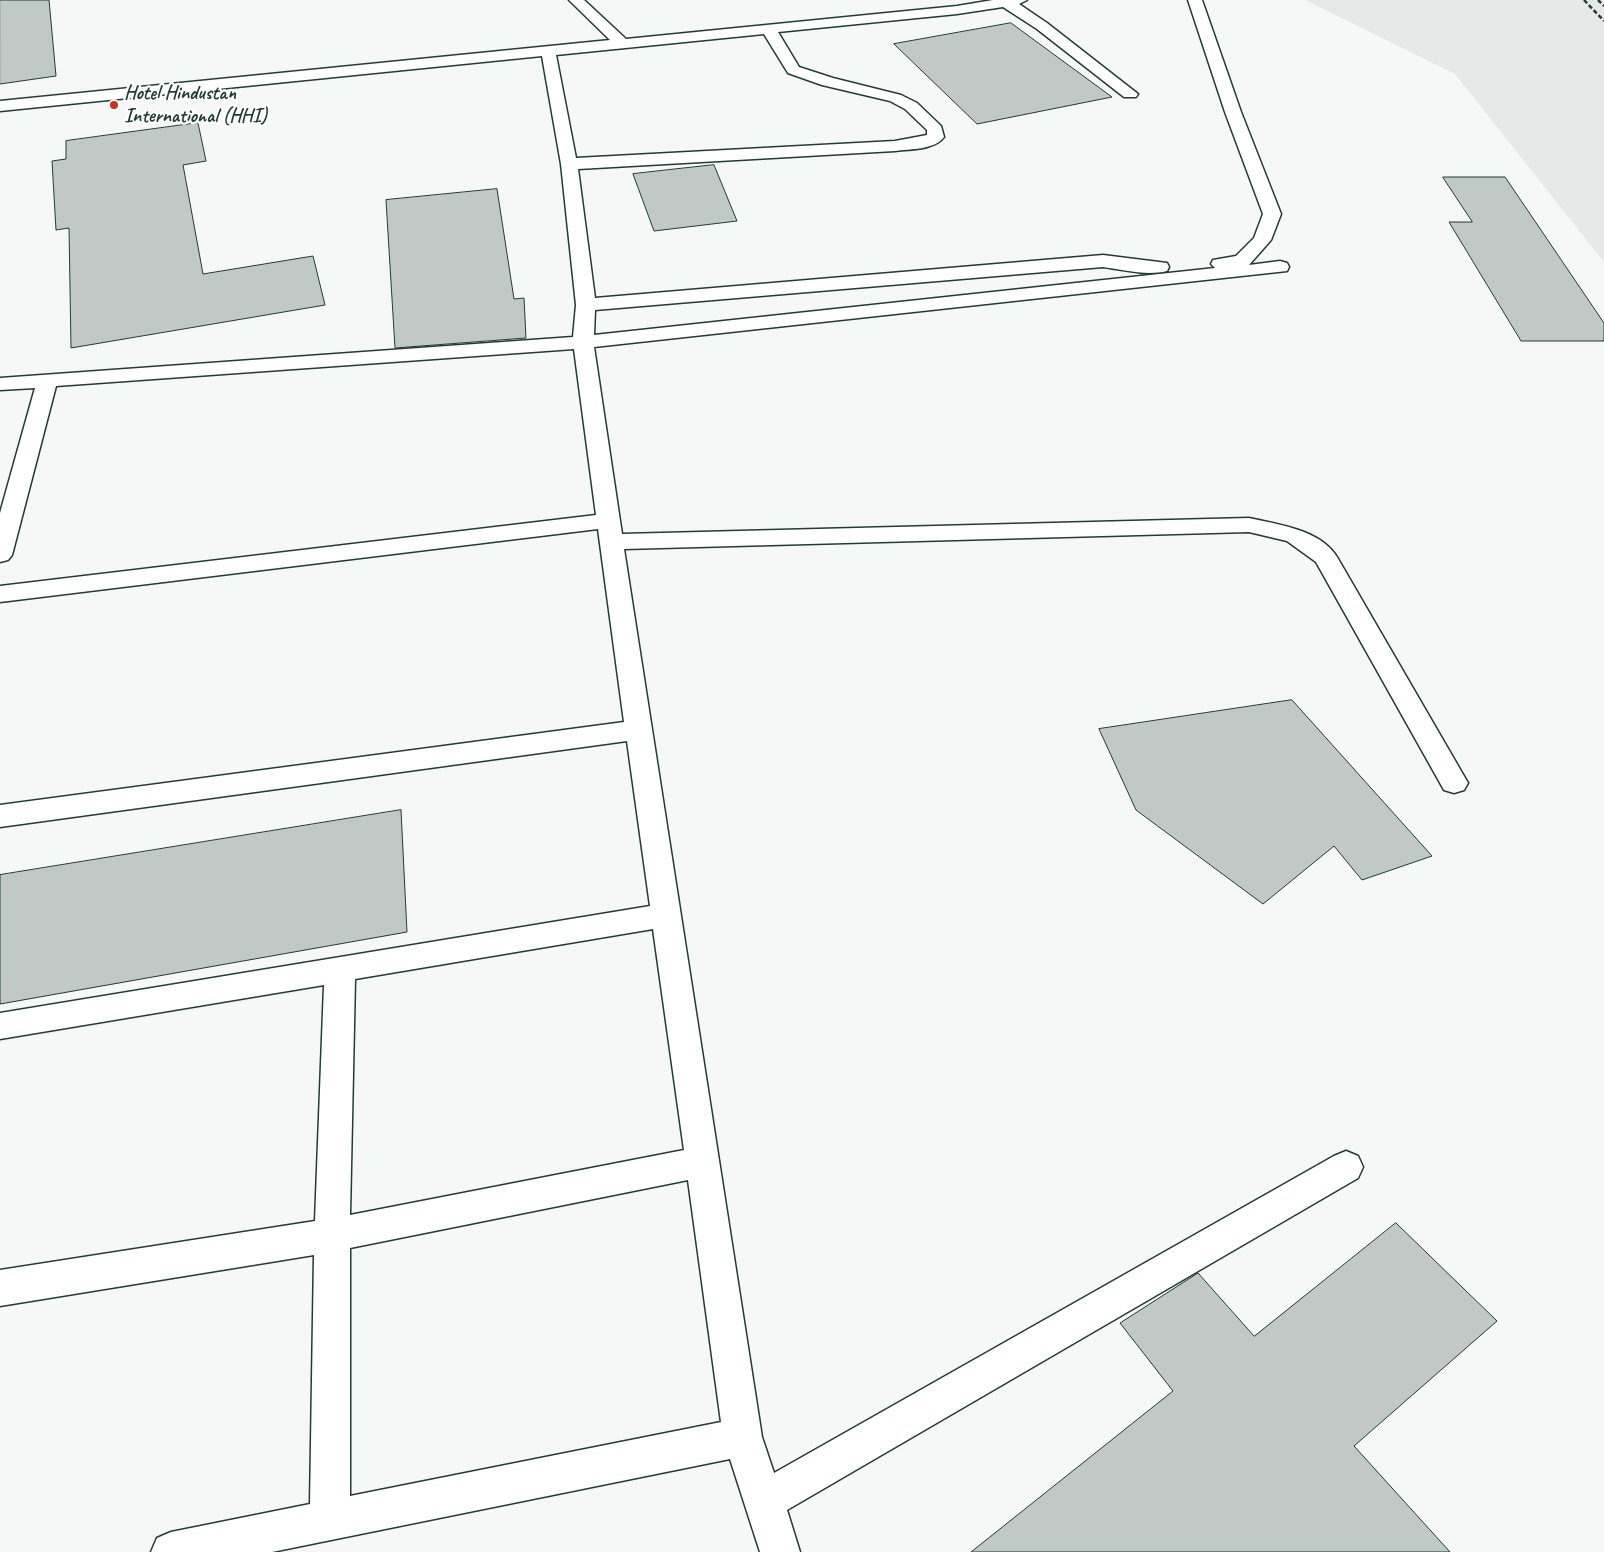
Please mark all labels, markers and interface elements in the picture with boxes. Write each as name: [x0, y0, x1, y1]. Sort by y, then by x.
place label: Hotel Hindustan International (HHI): [124, 82, 267, 129]
marker: Hotel Hindustan International (HHI): [108, 99, 120, 111]

